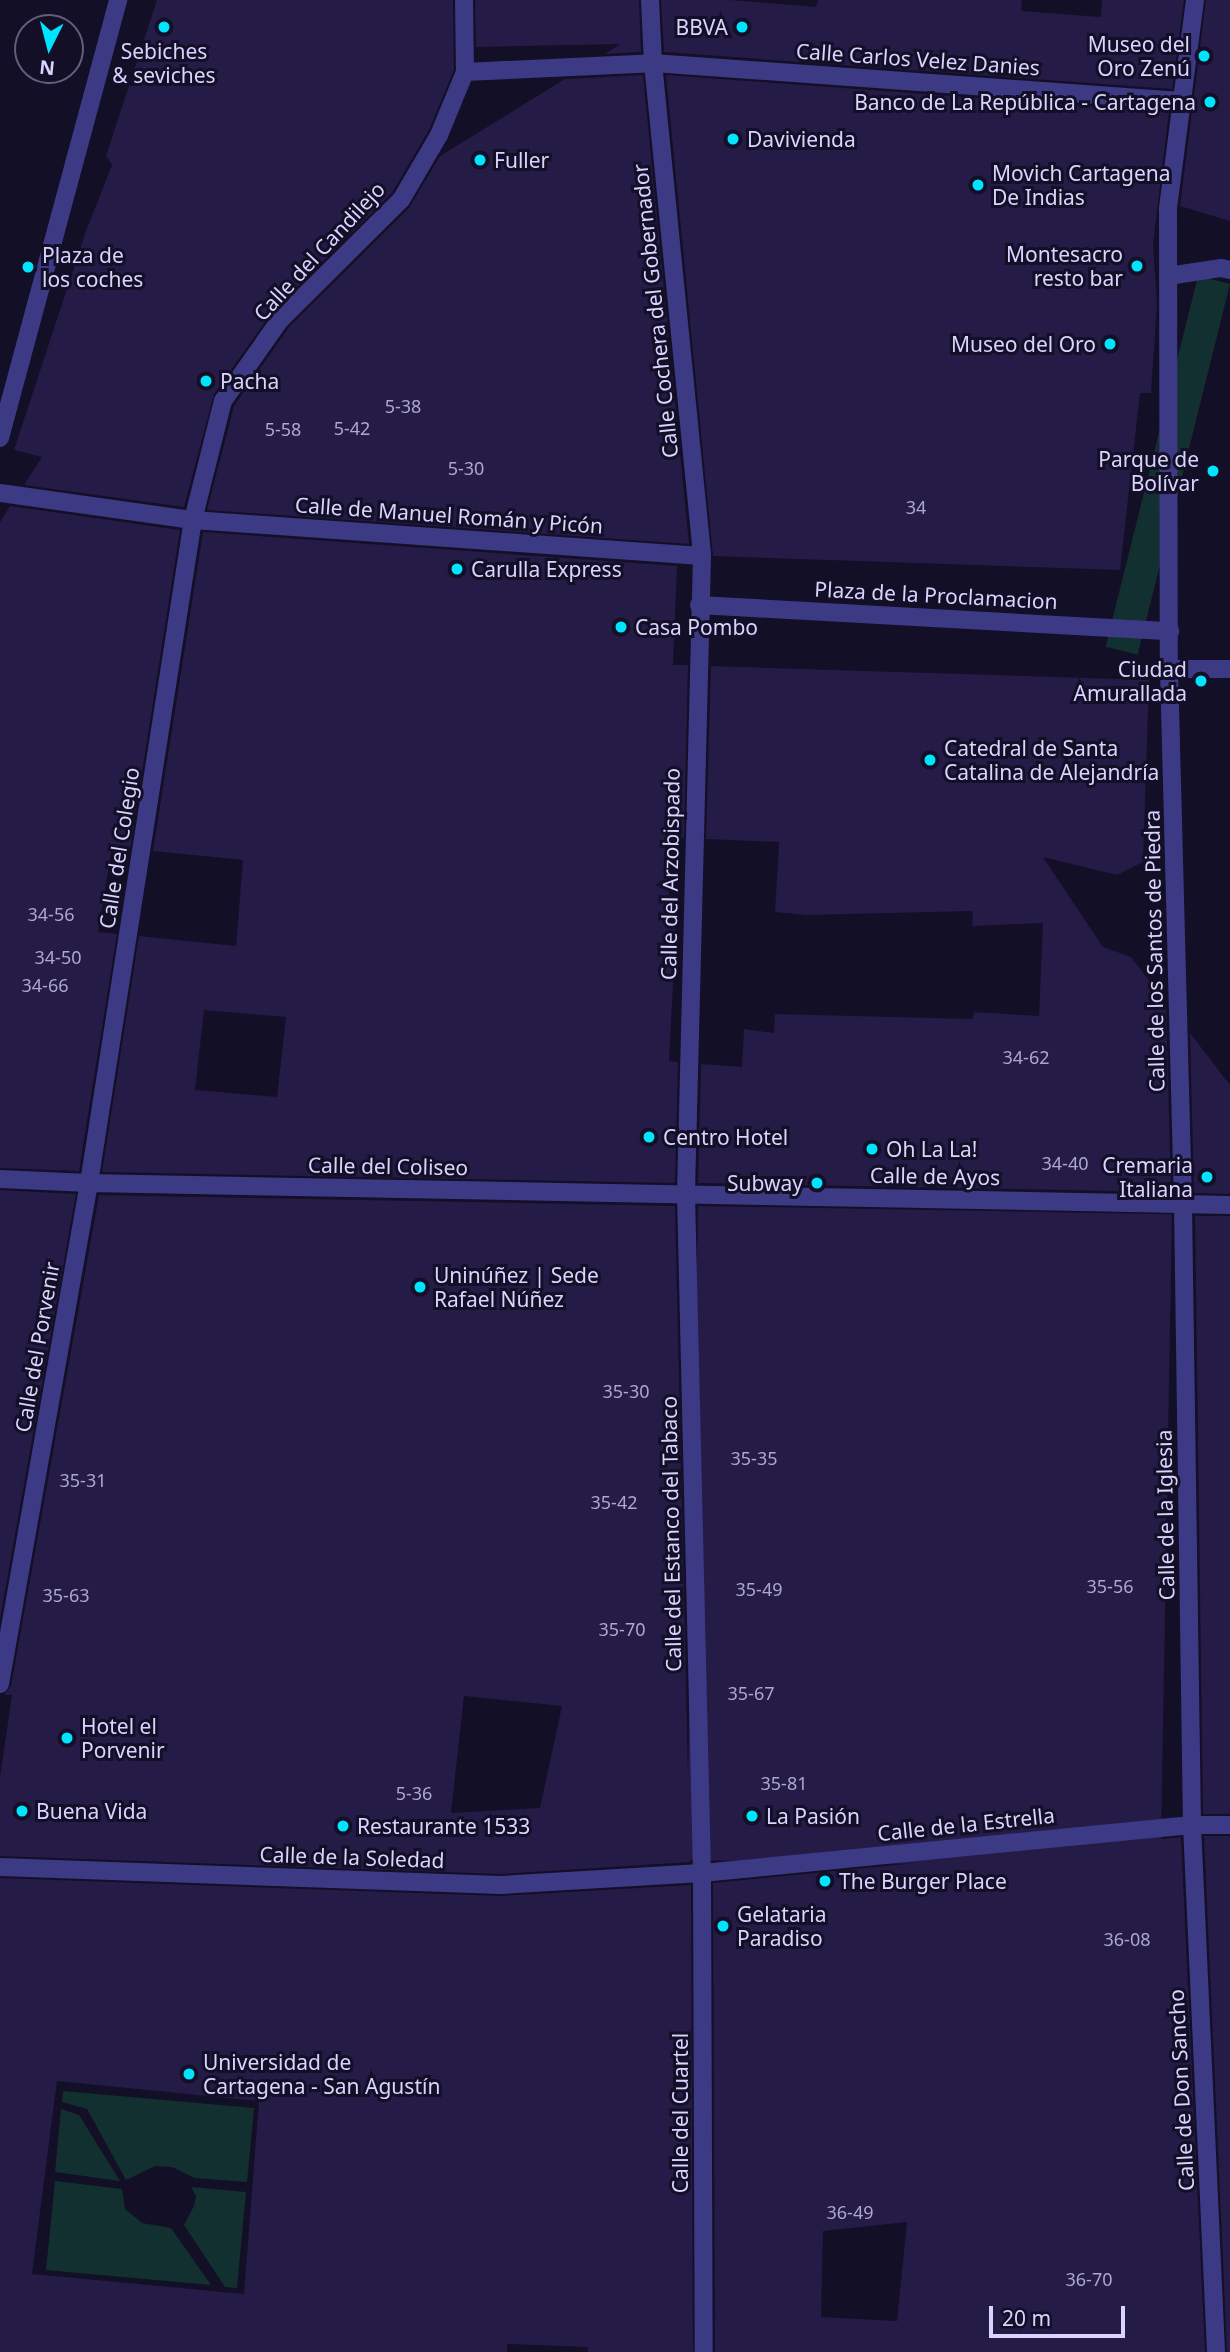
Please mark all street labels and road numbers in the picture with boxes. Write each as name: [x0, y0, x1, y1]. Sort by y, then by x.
street label: Calle Carlos Velez Danies: [795, 38, 1041, 80]
street label: Calle Cochera del Gobernador: [627, 163, 683, 459]
street label: Calle del Candilejo: [248, 176, 390, 326]
street label: Calle de Manuel Román y Picón: [294, 492, 604, 538]
street label: Plaza de la Proclamacion: [814, 576, 1058, 614]
street label: Calle del Colegio: [94, 765, 144, 931]
street label: Calle del Arzobispado: [656, 768, 684, 980]
street label: Calle de los Santos de Piedra: [1139, 810, 1169, 1092]
street label: Calle del Coliseo: [308, 1152, 468, 1180]
street label: Calle de Ayos: [870, 1162, 1000, 1190]
street label: Calle del Porvenir: [10, 1260, 64, 1434]
street label: Calle del Estanco del Tabaco: [656, 1396, 686, 1672]
street label: Calle de la Iglesia: [1151, 1429, 1179, 1601]
street label: Calle de la Estrella: [876, 1802, 1056, 1846]
street label: Calle de la Soledad: [259, 1841, 445, 1873]
street label: Calle de Don Sancho: [1163, 1989, 1199, 2191]
street label: Calle del Cuartel: [667, 2033, 693, 2193]

